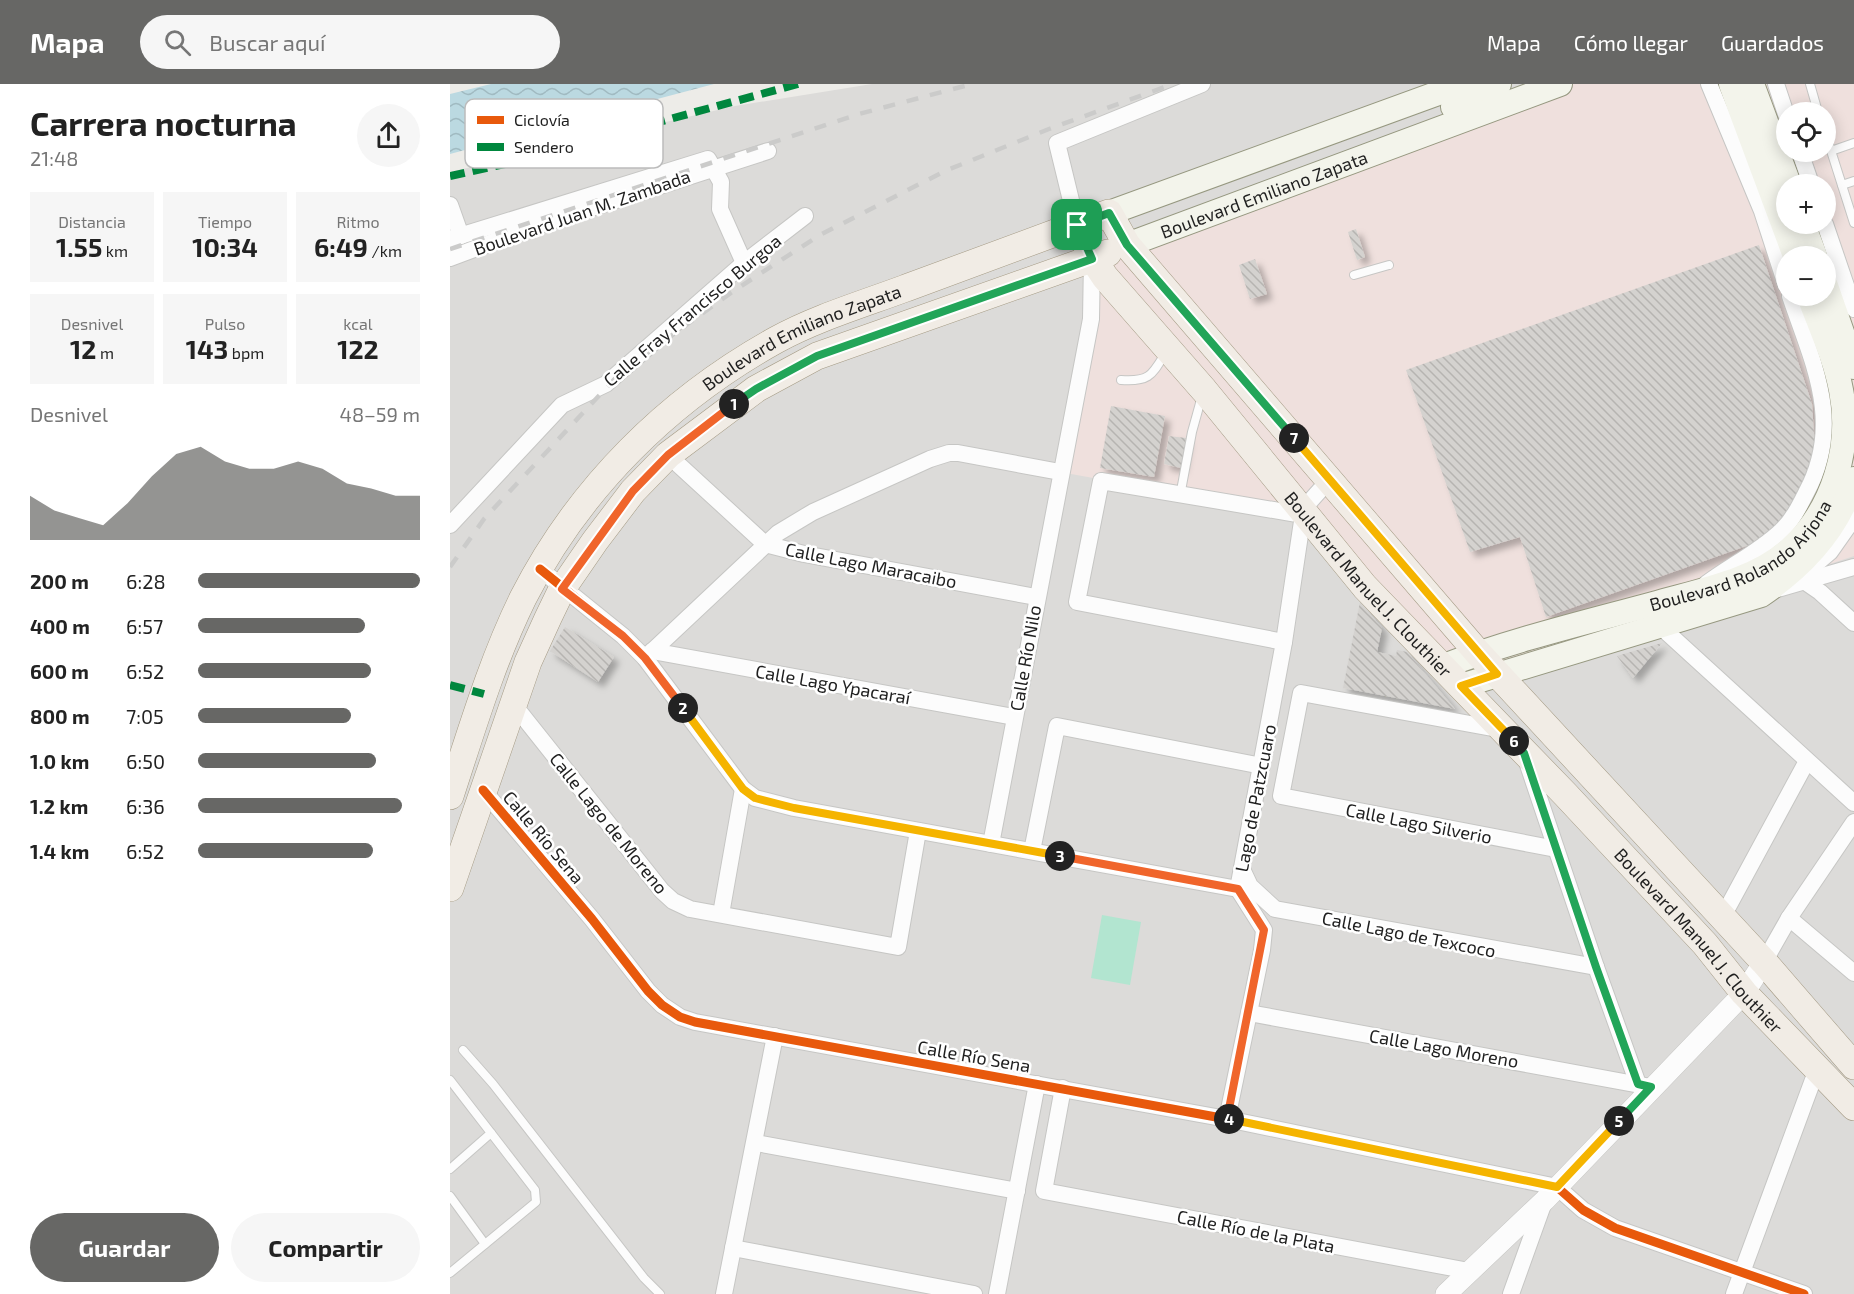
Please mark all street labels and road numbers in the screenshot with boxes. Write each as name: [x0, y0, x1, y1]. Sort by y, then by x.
street label: Boulevard Emiliano Zapata: [1157, 146, 1370, 243]
street label: Boulevard Juan M. Zambada: [471, 165, 693, 259]
street label: Calle Fray Francisco Burgoa: [599, 229, 785, 391]
street label: Boulevard Emiliano Zapata: [698, 280, 904, 395]
street label: Boulevard Manuel J. Clouthier: [1280, 487, 1457, 681]
street label: Boulevard Rolando Arjona: [1647, 496, 1836, 615]
street label: Calle Lago Maracaibo: [783, 538, 959, 592]
street label: Calle Río Nilo: [1005, 603, 1045, 713]
street label: Calle Lago Ypacaraí: [754, 660, 913, 709]
street label: Lago de Patzcuaro: [1230, 722, 1280, 874]
street label: Calle Lago de Moreno: [545, 748, 673, 898]
street label: Calle Río Sena: [499, 786, 589, 888]
street label: Calle Lago Silverio: [1344, 798, 1494, 848]
street label: Boulevard Manuel J. Clouthier: [1610, 843, 1787, 1037]
street label: Calle Lago de Texcoco: [1320, 906, 1498, 962]
street label: Calle Lago Moreno: [1368, 1024, 1520, 1072]
street label: Calle Río Sena: [916, 1035, 1032, 1077]
street label: Calle Río de la Plata: [1175, 1205, 1337, 1257]

